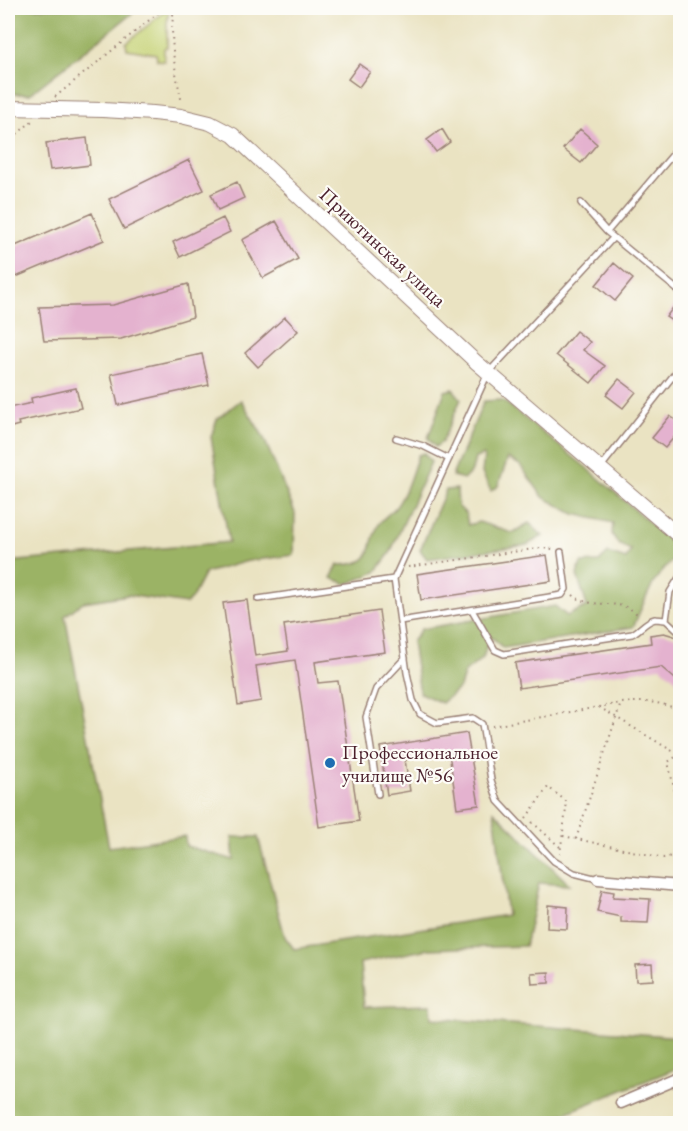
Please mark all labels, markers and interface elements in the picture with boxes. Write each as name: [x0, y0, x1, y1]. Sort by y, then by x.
street label: Приютинская улица: [314, 181, 452, 313]
place label: Профессиональное училище №56: [342, 739, 498, 788]
marker: Профессиональное училище №56: [323, 756, 337, 770]

